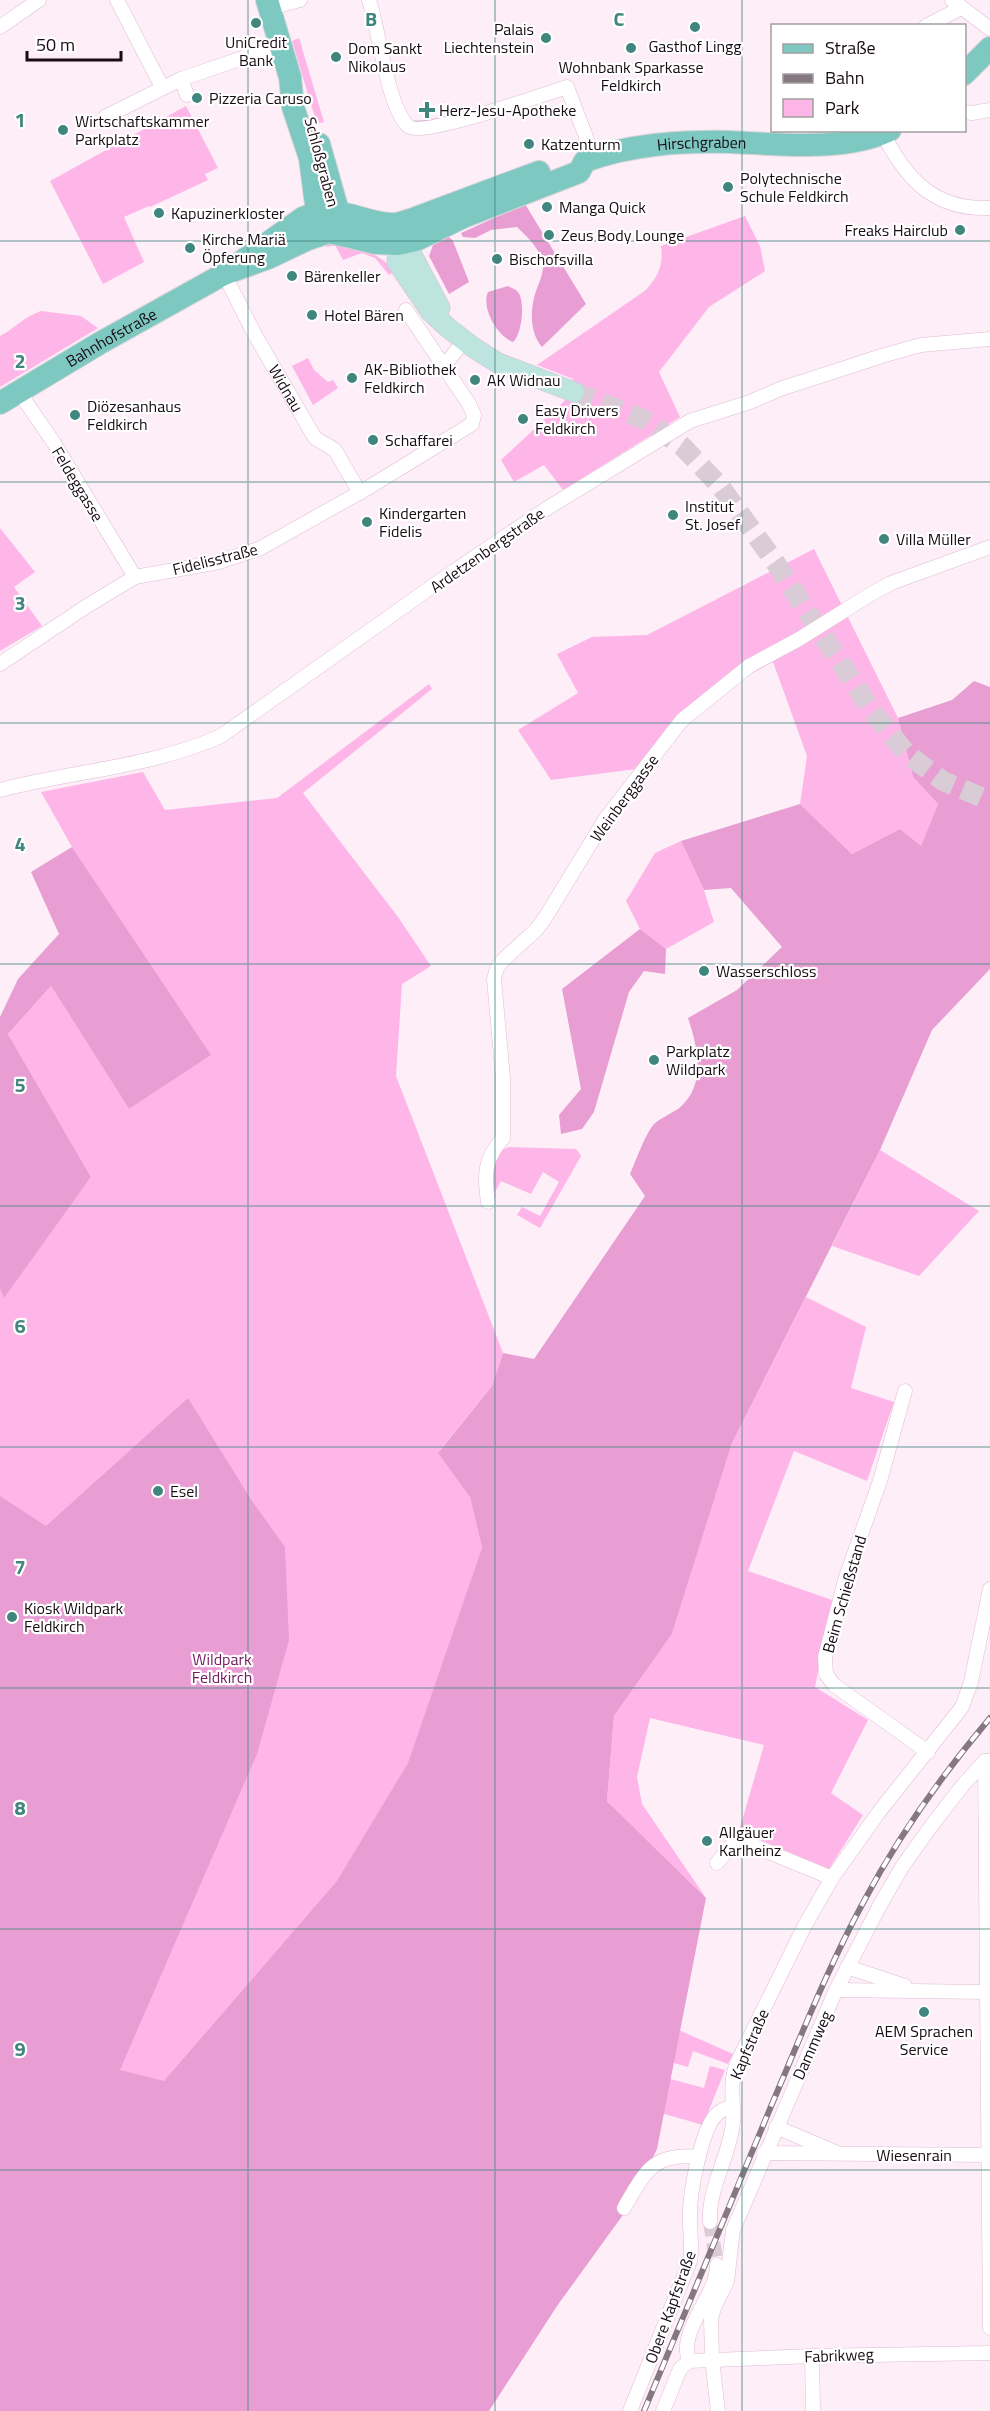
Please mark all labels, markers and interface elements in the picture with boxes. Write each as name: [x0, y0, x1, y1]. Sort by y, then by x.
text: B: [365, 3, 377, 34]
text: C: [614, 3, 625, 34]
marker: UniCredit Bank: [249, 16, 263, 30]
place label: Palais Liechtenstein: [444, 17, 534, 59]
marker: Gasthof Lingg: [688, 20, 702, 34]
scale bar: [27, 24, 122, 62]
legend: [771, 24, 966, 132]
place label: UniCredit Bank: [225, 30, 287, 72]
text: 50 m: [36, 31, 75, 58]
marker: Palais Liechtenstein: [539, 31, 553, 45]
place label: Gasthof Lingg: [649, 34, 742, 58]
text: Straße: [825, 34, 876, 61]
place label: Dom Sankt Nikolaus: [348, 36, 423, 78]
marker: Wohnbank Sparkasse Feldkirch: [624, 41, 638, 55]
marker: Dom Sankt Nikolaus: [329, 50, 343, 64]
place label: Wohnbank Sparkasse Feldkirch: [559, 55, 703, 97]
text: Bahn: [825, 64, 864, 91]
place label: Pizzeria Caruso: [209, 86, 312, 110]
marker: Pizzeria Caruso: [190, 91, 204, 105]
text: Park: [825, 94, 860, 121]
place label: Herz-Jesu-Apotheke: [439, 98, 576, 122]
marker: Herz-Jesu-Apotheke: [420, 103, 434, 117]
text: 1: [14, 104, 26, 135]
place label: Wirtschaftskammer Parkplatz: [75, 109, 210, 151]
street label: Schloßgraben: [298, 114, 346, 210]
marker: Wirtschaftskammer Parkplatz: [56, 123, 70, 137]
street label: Hirschgraben: [656, 130, 747, 157]
place label: Katzenturm: [541, 132, 621, 156]
marker: Katzenturm: [522, 137, 536, 151]
place label: Polytechnische Schule Feldkirch: [740, 166, 849, 208]
marker: Polytechnische Schule Feldkirch: [721, 180, 735, 194]
place label: Manga Quick: [559, 195, 646, 219]
marker: Manga Quick: [540, 200, 554, 214]
place label: Kapuzinerkloster: [171, 201, 285, 225]
marker: Kapuzinerkloster: [152, 206, 166, 220]
place label: Freaks Hairclub: [845, 218, 948, 242]
place label: Zeus Body Lounge: [561, 223, 684, 247]
marker: Freaks Hairclub: [953, 223, 967, 237]
place label: Kirche Mariä Öpferung: [202, 227, 286, 269]
marker: Zeus Body Lounge: [542, 228, 556, 242]
marker: Kirche Mariä Öpferung: [183, 241, 197, 255]
place label: Bischofsvilla: [509, 247, 593, 271]
marker: Bischofsvilla: [490, 252, 504, 266]
place label: Bärenkeller: [304, 264, 381, 288]
marker: Bärenkeller: [285, 269, 299, 283]
street label: Bahnhofstraße: [61, 302, 161, 373]
place label: Hotel Bären: [324, 303, 404, 327]
marker: Hotel Bären: [305, 308, 319, 322]
text: 2: [14, 345, 26, 376]
place label: AK-Bibliothek Feldkirch: [364, 357, 457, 399]
street label: Widnau: [263, 360, 309, 416]
place label: AK Widnau: [487, 368, 560, 392]
marker: AK-Bibliothek Feldkirch: [345, 371, 359, 385]
marker: AK Widnau: [468, 373, 482, 387]
place label: Diözesanhaus Feldkirch: [87, 394, 181, 436]
place label: Easy Drivers Feldkirch: [535, 398, 618, 440]
marker: Diözesanhaus Feldkirch: [68, 408, 82, 422]
marker: Easy Drivers Feldkirch: [516, 412, 530, 426]
place label: Schaffarei: [385, 428, 453, 452]
marker: Schaffarei: [366, 433, 380, 447]
street label: Feldeggasse: [46, 442, 110, 526]
place label: Institut St. Josef: [685, 494, 741, 536]
place label: Kindergarten Fidelis: [379, 501, 466, 543]
street label: Ardetzenbergstraße: [425, 501, 549, 599]
marker: Institut St. Josef: [666, 508, 680, 522]
marker: Kindergarten Fidelis: [360, 515, 374, 529]
place label: Villa Müller: [896, 527, 971, 551]
marker: Villa Müller: [877, 532, 891, 546]
street label: Fidelisstraße: [170, 537, 260, 581]
text: 3: [14, 587, 26, 618]
street label: Weinberggasse: [584, 749, 664, 847]
text: 4: [14, 828, 26, 859]
place label: Wasserschloss: [716, 959, 816, 983]
marker: Wasserschloss: [697, 964, 711, 978]
place label: Parkplatz Wildpark: [666, 1039, 730, 1081]
marker: Parkplatz Wildpark: [647, 1053, 661, 1067]
text: 5: [14, 1069, 26, 1100]
text: 6: [14, 1310, 26, 1341]
place label: Esel: [170, 1479, 198, 1503]
marker: Esel: [151, 1484, 165, 1498]
street label: Beim Schießstand: [816, 1532, 872, 1656]
text: 7: [14, 1551, 26, 1582]
place label: Kiosk Wildpark Feldkirch: [24, 1596, 124, 1638]
marker: Kiosk Wildpark Feldkirch: [5, 1610, 19, 1624]
park label: Wildpark Feldkirch: [192, 1647, 252, 1689]
text: 8: [14, 1792, 26, 1823]
place label: Allgäuer Karlheinz: [719, 1820, 781, 1862]
marker: Allgäuer Karlheinz: [700, 1834, 714, 1848]
street label: Kapfstraße: [723, 2005, 775, 2083]
marker: AEM Sprachen Service: [917, 2005, 931, 2019]
street label: Dammweg: [786, 2007, 838, 2083]
place label: AEM Sprachen Service: [875, 2019, 973, 2061]
text: 9: [14, 2033, 26, 2064]
street label: Wiesenrain: [876, 2143, 952, 2167]
street label: Obere Kapfstraße: [638, 2247, 702, 2367]
street label: Fabrikweg: [804, 2342, 874, 2368]

